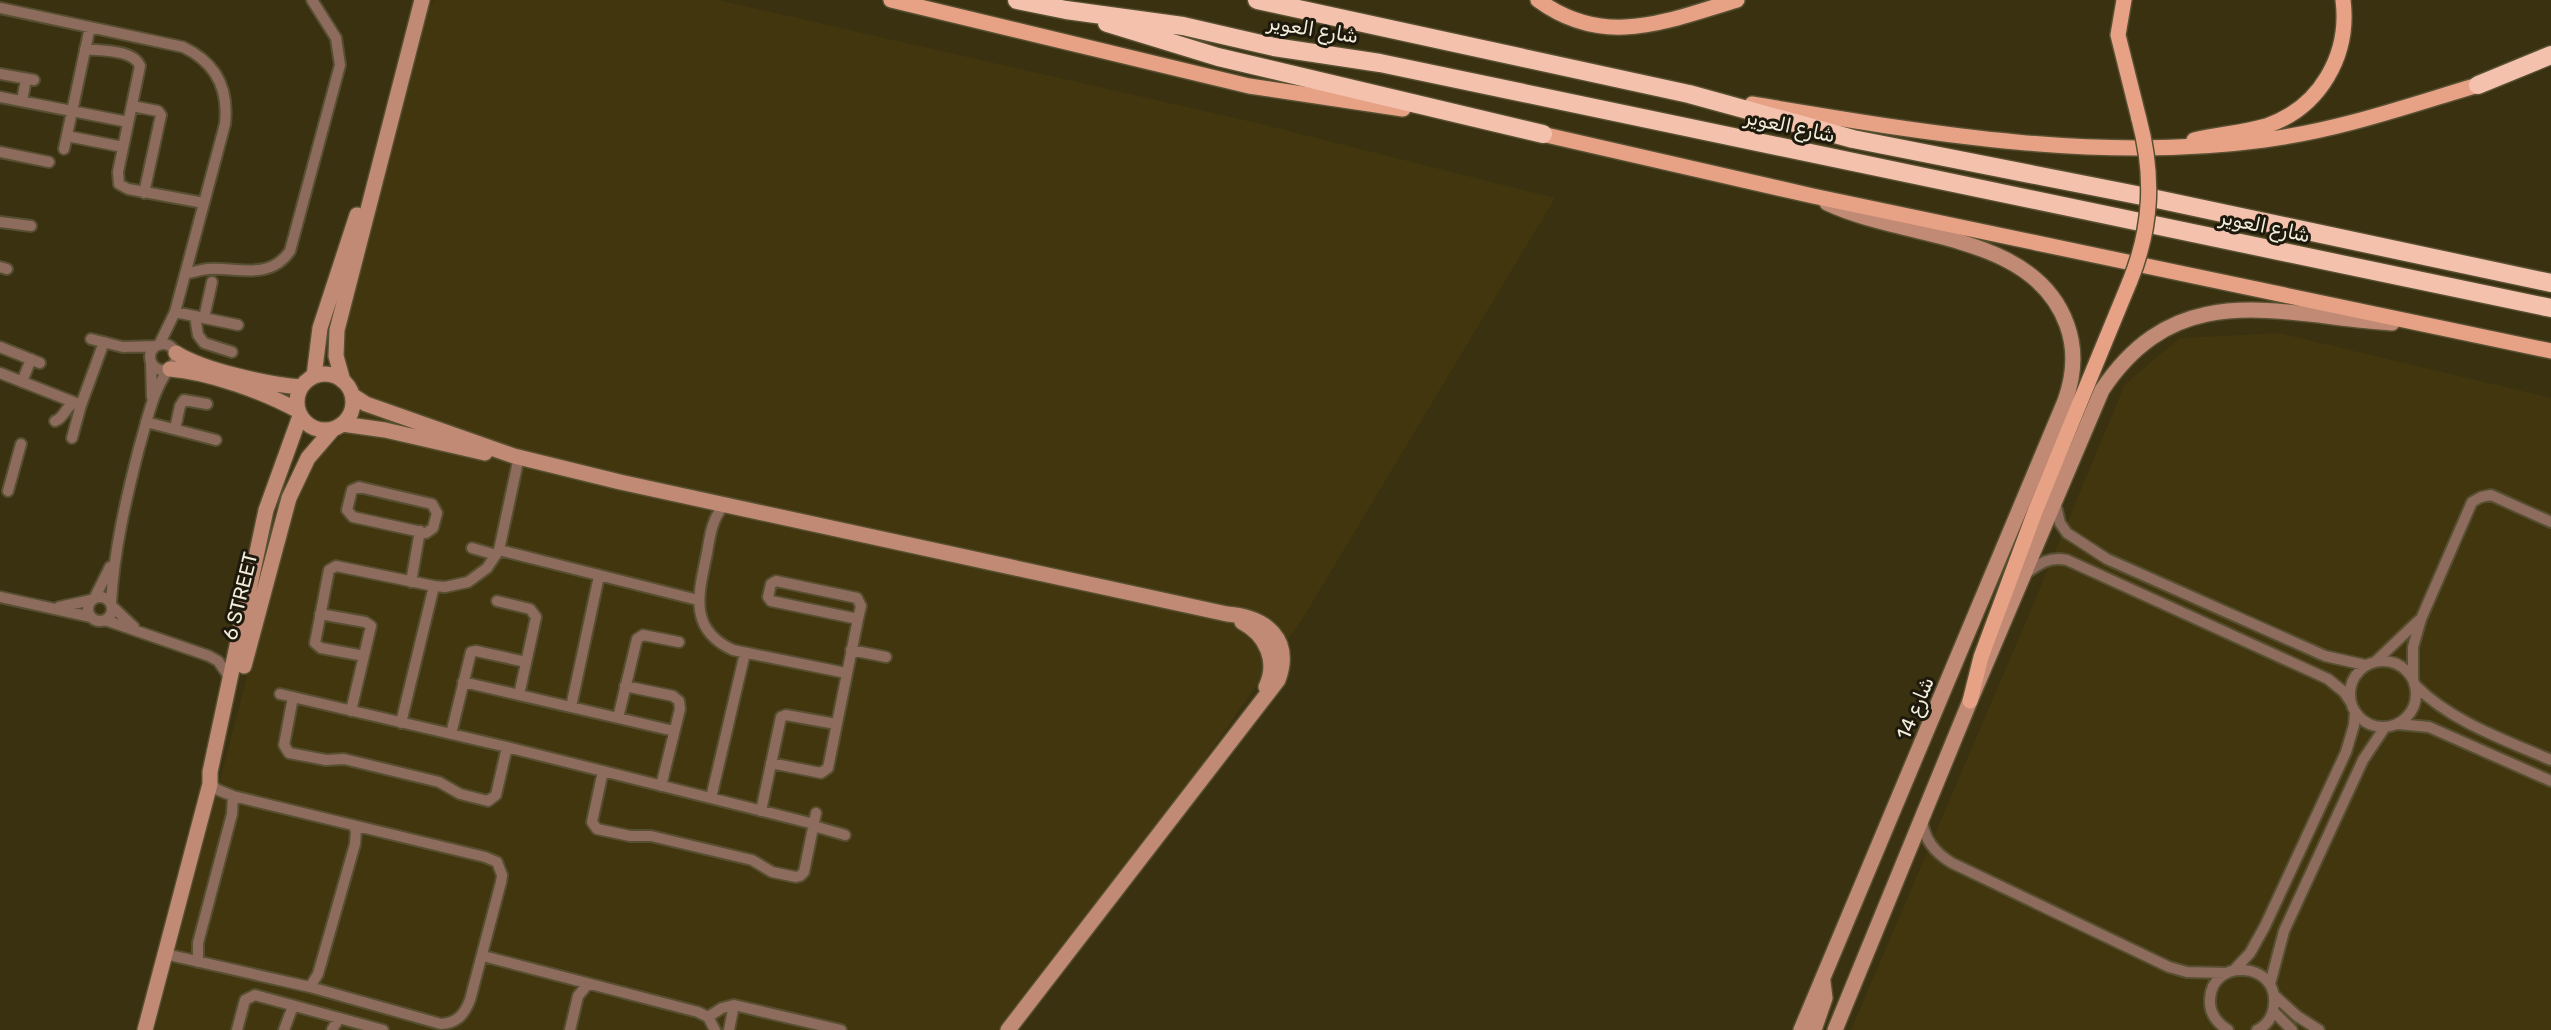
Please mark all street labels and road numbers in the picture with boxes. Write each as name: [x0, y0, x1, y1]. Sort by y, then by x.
street label: شارع العوير: [1265, 10, 1360, 50]
street label: شارع العوير: [1741, 105, 1837, 149]
street label: شارع العوير: [2216, 205, 2312, 249]
street label: 6 STREET: [218, 549, 263, 642]
street label: شارع 14: [1891, 673, 1941, 744]

